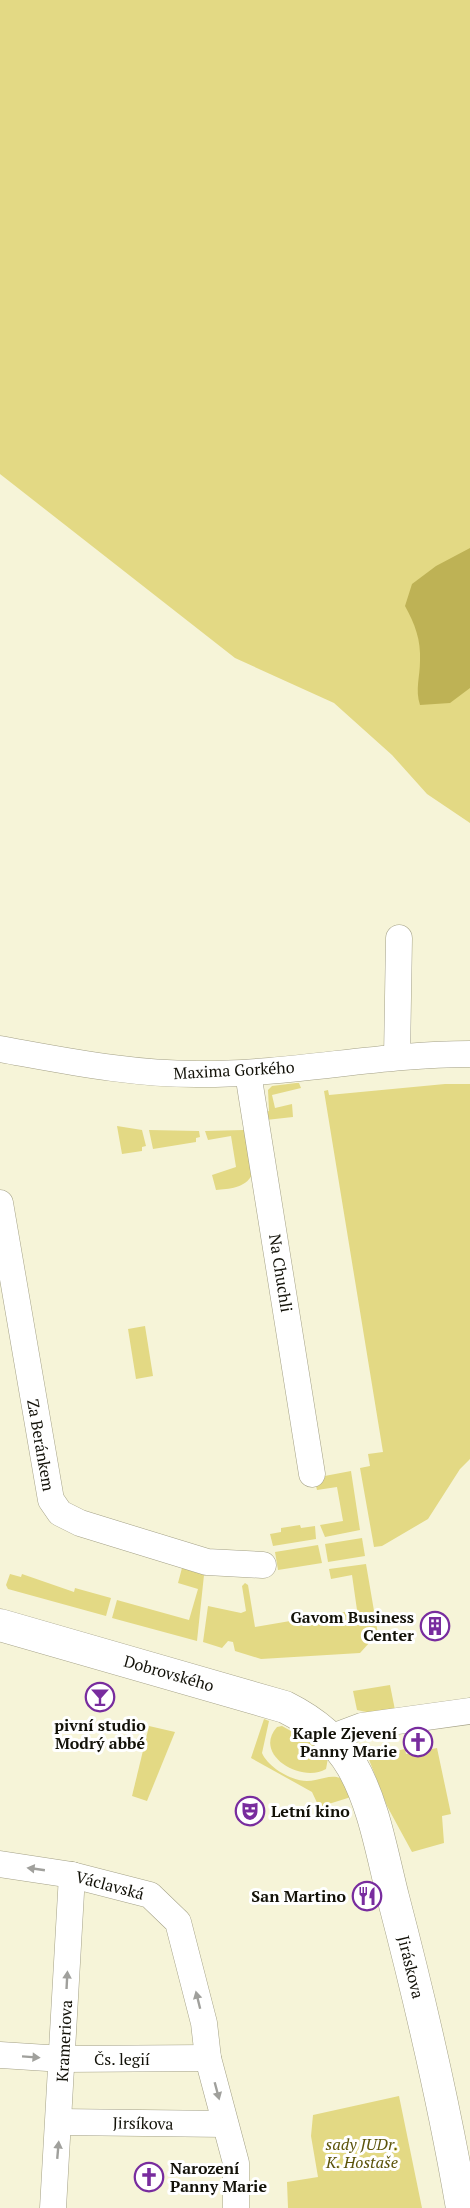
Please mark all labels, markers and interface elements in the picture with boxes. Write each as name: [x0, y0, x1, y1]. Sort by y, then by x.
street label: Maxima Gorkého: [173, 1056, 295, 1084]
street label: Na Chuchli: [264, 1232, 298, 1314]
street label: Za Beránkem: [22, 1397, 60, 1493]
place label: Gavom Business Center: [291, 1606, 414, 1646]
building icon: Gavom Business Center: [419, 1610, 451, 1642]
street label: Dobrovského: [121, 1650, 217, 1696]
bar icon: pivní studio Modrý abbé: [84, 1681, 116, 1713]
place label: pivní studio Modrý abbé: [54, 1714, 146, 1754]
place label: Kaple Zjevení Panny Marie: [293, 1722, 397, 1762]
church icon: Kaple Zjevení Panny Marie: [402, 1726, 434, 1758]
theatre icon: Letní kino: [234, 1795, 266, 1827]
place label: Letní kino: [271, 1800, 350, 1822]
one-way arrow: [26, 1865, 45, 1874]
street label: Václavská: [73, 1865, 147, 1905]
restaurant icon: San Martino: [351, 1880, 383, 1912]
place label: San Martino: [251, 1885, 346, 1907]
street label: Jiráskova: [393, 1933, 429, 2001]
one-way arrow: [62, 1970, 71, 1989]
one-way arrow: [193, 1991, 202, 2009]
street label: Krameriova: [51, 1999, 77, 2083]
street label: Čs. legií: [94, 2048, 150, 2070]
one-way arrow: [22, 2052, 41, 2062]
one-way arrow: [212, 2082, 222, 2100]
street label: Jirsíkova: [112, 2111, 174, 2135]
park label: sady JUDr. K. Hostaše: [325, 2133, 398, 2173]
one-way arrow: [53, 2140, 63, 2159]
place label: Narození Panny Marie: [170, 2157, 267, 2197]
church icon: Narození Panny Marie: [133, 2161, 165, 2193]

